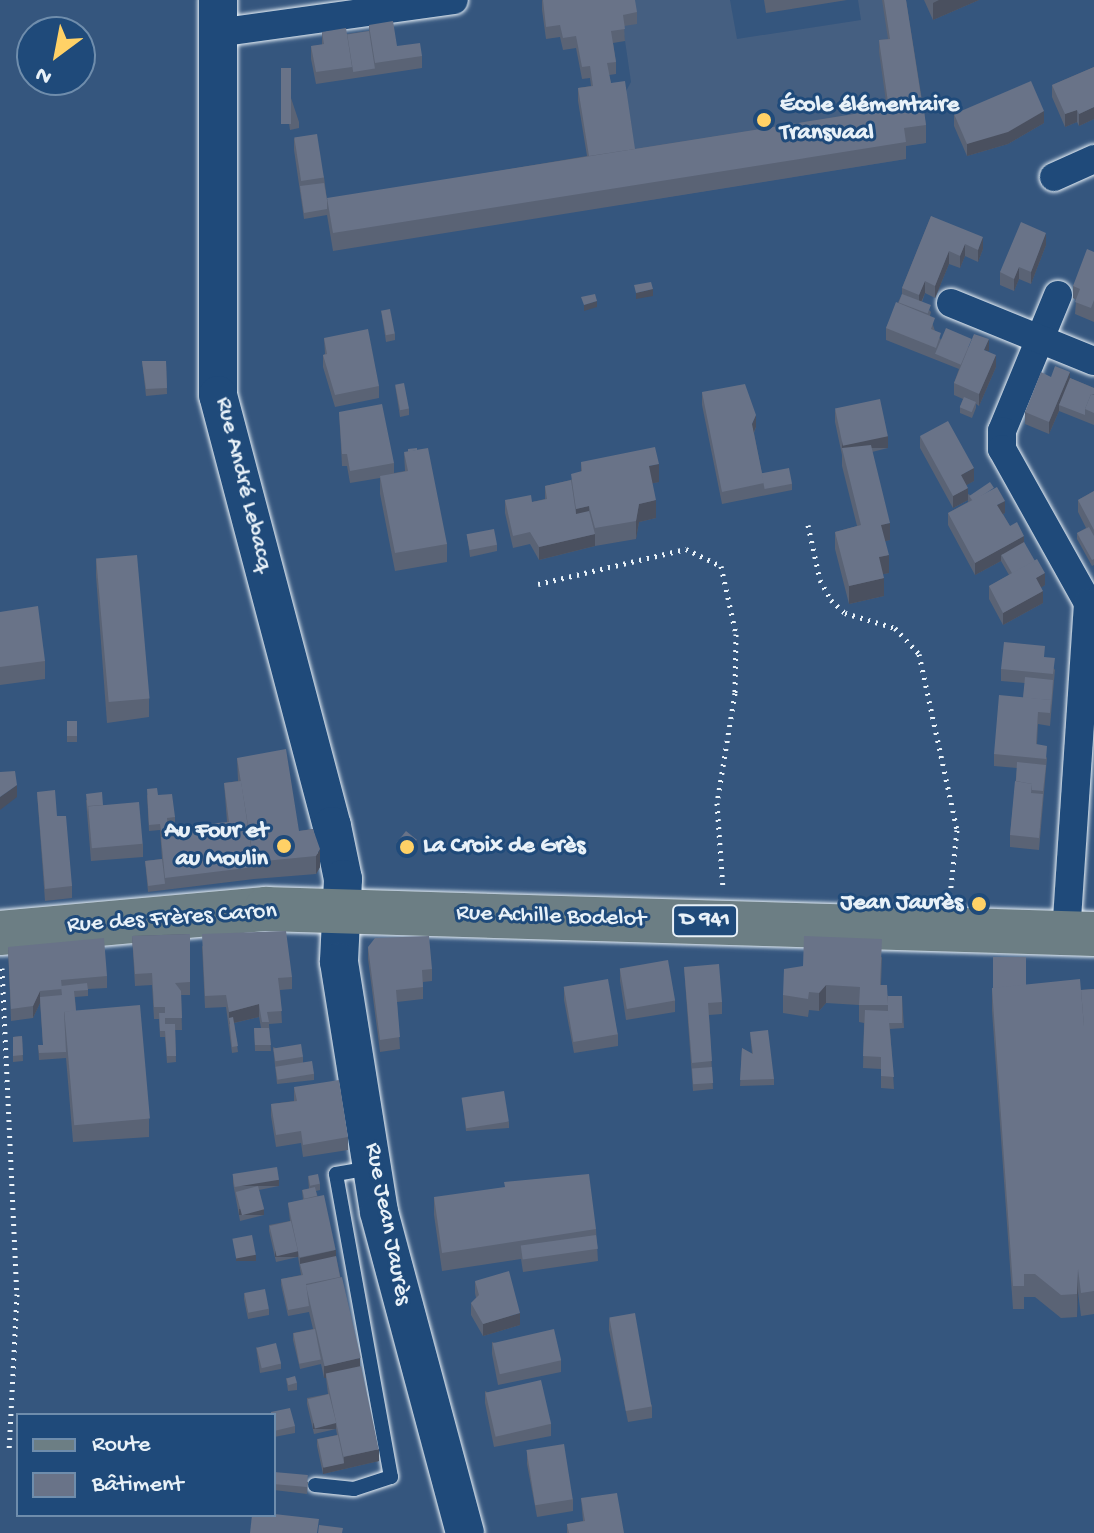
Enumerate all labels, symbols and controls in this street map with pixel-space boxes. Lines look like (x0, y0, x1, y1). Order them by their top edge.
north arrow (16, 16, 96, 96)
text: N (31, 60, 57, 89)
place label: École élémentaire Transvaal (780, 92, 959, 148)
marker: École élémentaire Transvaal (755, 111, 773, 129)
street label: Rue André Lebacq (208, 394, 278, 574)
place label: Au Four et au Moulin (165, 818, 268, 874)
place label: La Croix de Grès (423, 833, 585, 861)
marker: Au Four et au Moulin (275, 837, 293, 855)
marker: La Croix de Grès (398, 838, 416, 856)
place label: Jean Jaurès (840, 890, 963, 918)
marker: Jean Jaurès (970, 895, 988, 913)
street label: Rue des Frères Caron (66, 897, 278, 941)
street label: Rue Achille Bodelot (456, 899, 646, 935)
road number: D 941 (671, 903, 739, 939)
street label: Rue Jean Jaurès (357, 1141, 417, 1307)
legend (16, 1413, 276, 1517)
text: Route (92, 1431, 150, 1460)
text: Bâtiment (92, 1471, 183, 1500)

